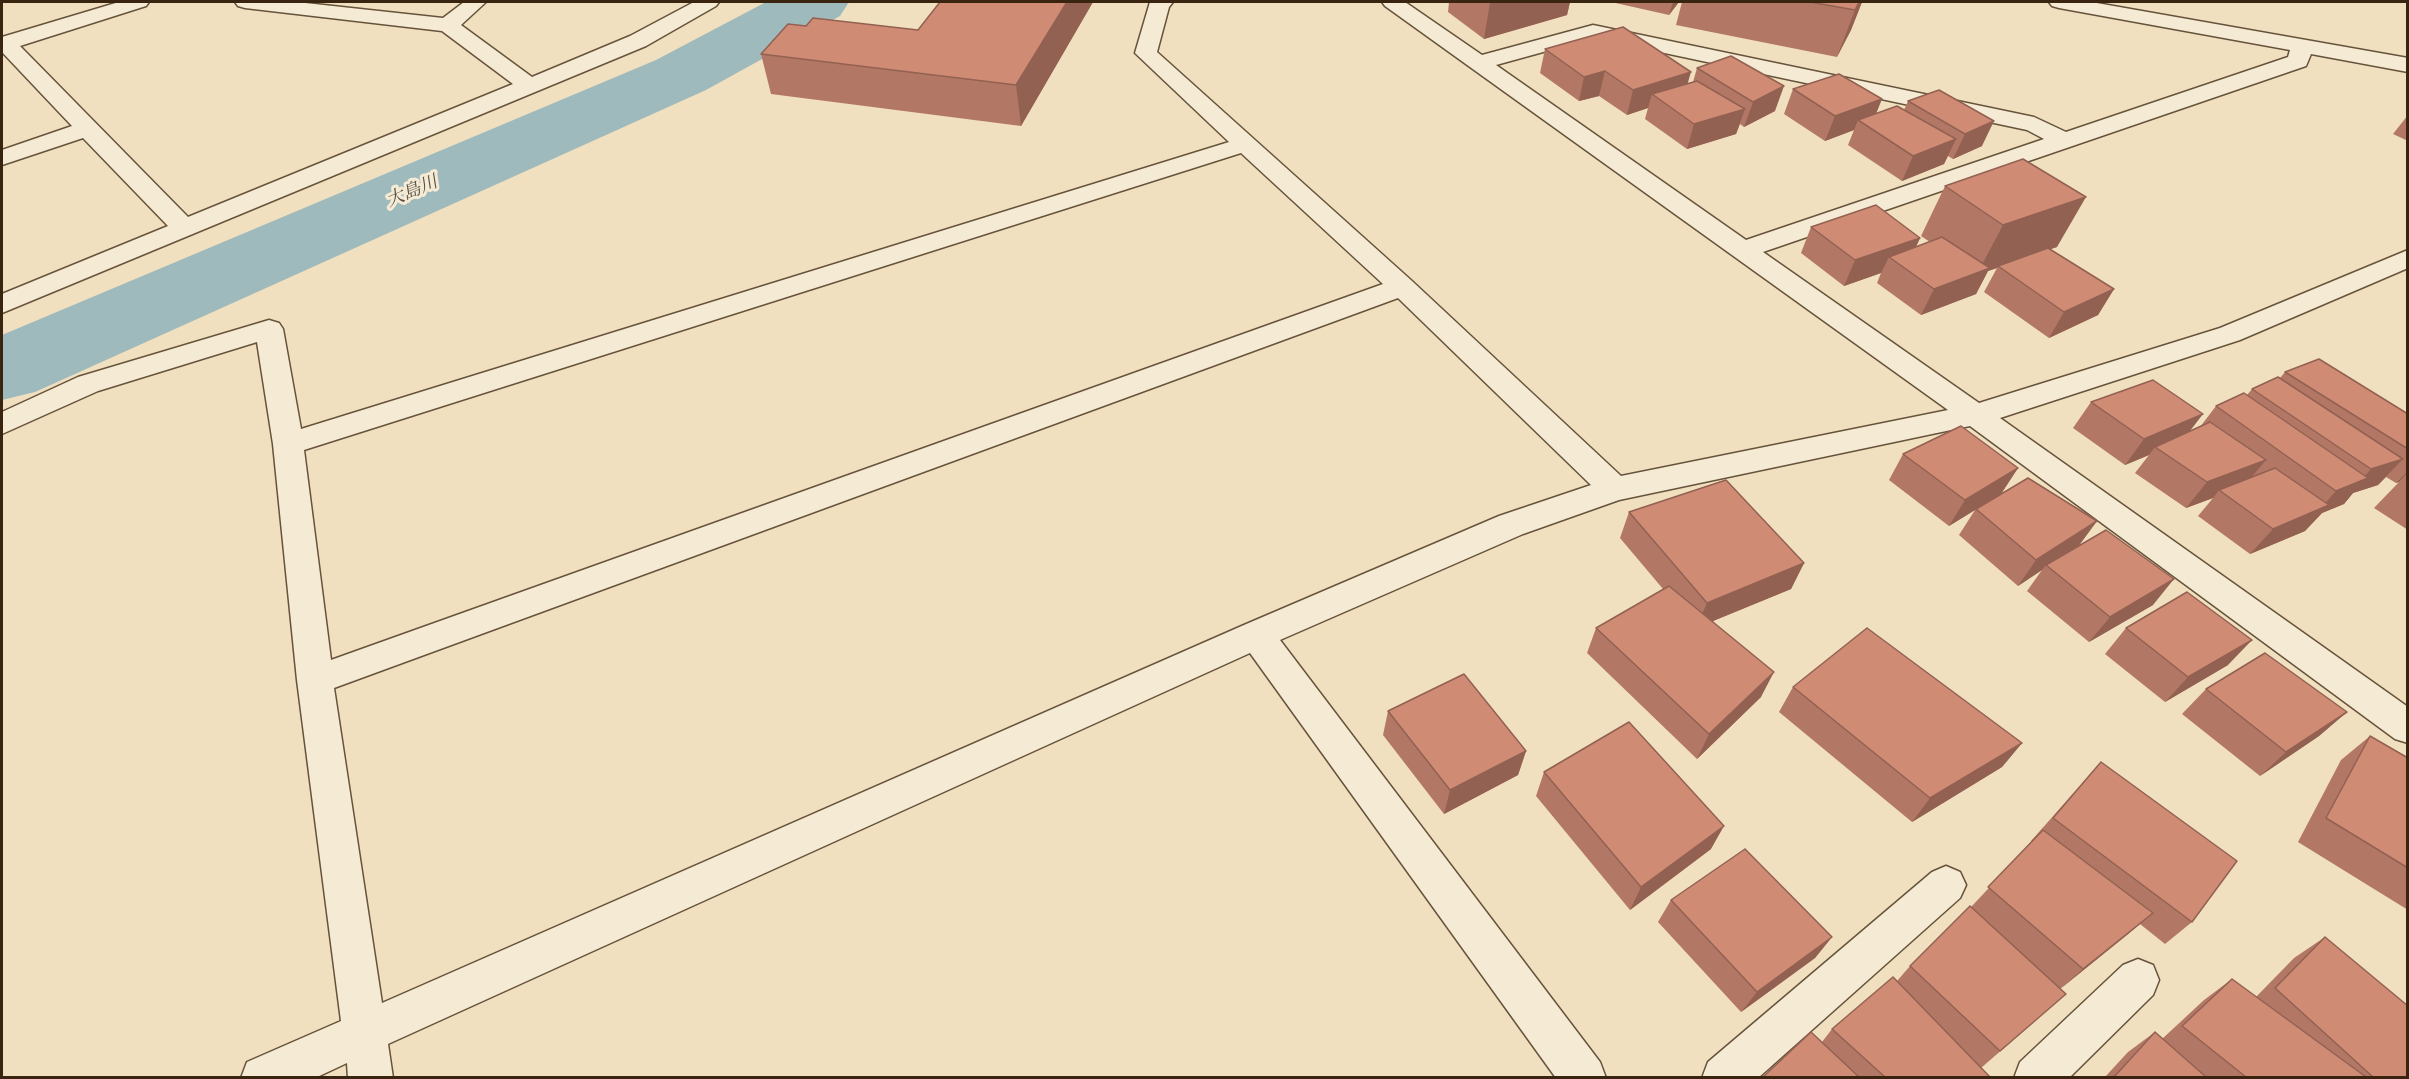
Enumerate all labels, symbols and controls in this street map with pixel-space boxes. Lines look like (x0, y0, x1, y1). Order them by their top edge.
water label: 大島川 (383, 172, 441, 212)

